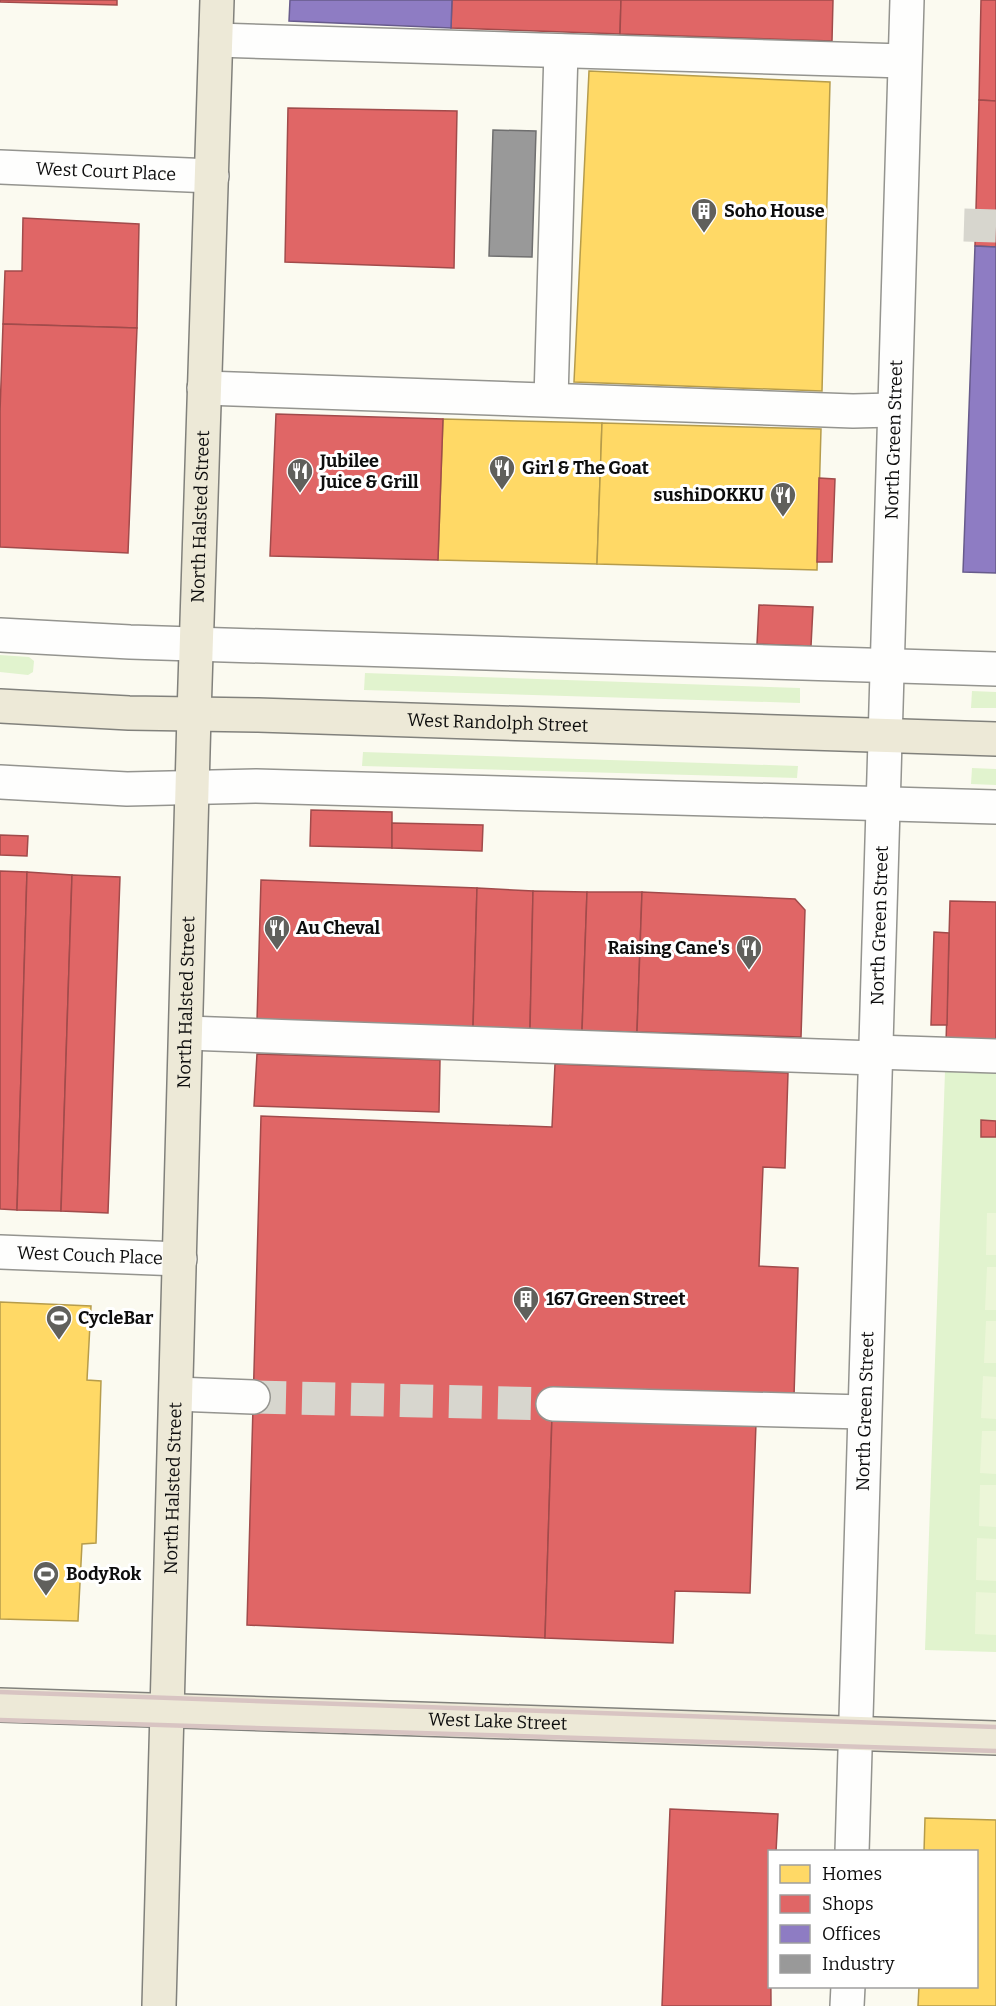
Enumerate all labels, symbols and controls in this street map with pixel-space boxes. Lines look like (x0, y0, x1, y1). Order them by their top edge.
street label: West Court Place (35, 158, 177, 185)
building icon: Soho House (689, 196, 719, 234)
place label: Soho House (724, 200, 825, 222)
street label: North Green Street (881, 359, 907, 520)
street label: North Halsted Street (187, 430, 214, 603)
place label: Jubilee Juice & Grill (319, 450, 419, 493)
restaurant icon: Girl & The Goat (487, 453, 517, 491)
restaurant icon: Jubilee Juice & Grill (285, 456, 315, 494)
place label: Girl & The Goat (522, 457, 649, 479)
restaurant icon: sushiDOKKU (768, 480, 798, 518)
place label: sushiDOKKU (654, 484, 765, 506)
street label: West Randolph Street (407, 709, 589, 737)
street label: North Green Street (866, 845, 893, 1006)
restaurant icon: Au Cheval (262, 913, 292, 951)
street label: North Halsted Street (173, 915, 200, 1089)
place label: Au Cheval (296, 917, 381, 939)
restaurant icon: Raising Cane's (734, 933, 764, 971)
place label: Raising Cane's (607, 937, 730, 959)
street label: West Couch Place (16, 1242, 163, 1269)
building icon: 167 Green Street (511, 1284, 541, 1322)
place label: 167 Green Street (546, 1288, 686, 1310)
sports icon: CycleBar (44, 1303, 74, 1341)
place label: CycleBar (78, 1307, 154, 1329)
street label: North Green Street (852, 1330, 878, 1491)
street label: North Halsted Street (160, 1401, 186, 1575)
sports icon: BodyRok (31, 1559, 61, 1597)
place label: BodyRok (66, 1563, 142, 1585)
street label: West Lake Street (428, 1708, 568, 1735)
legend (768, 1850, 978, 1988)
text: Homes (822, 1863, 882, 1885)
text: Shops (822, 1893, 874, 1915)
text: Offices (822, 1923, 881, 1945)
text: Industry (822, 1953, 895, 1975)

